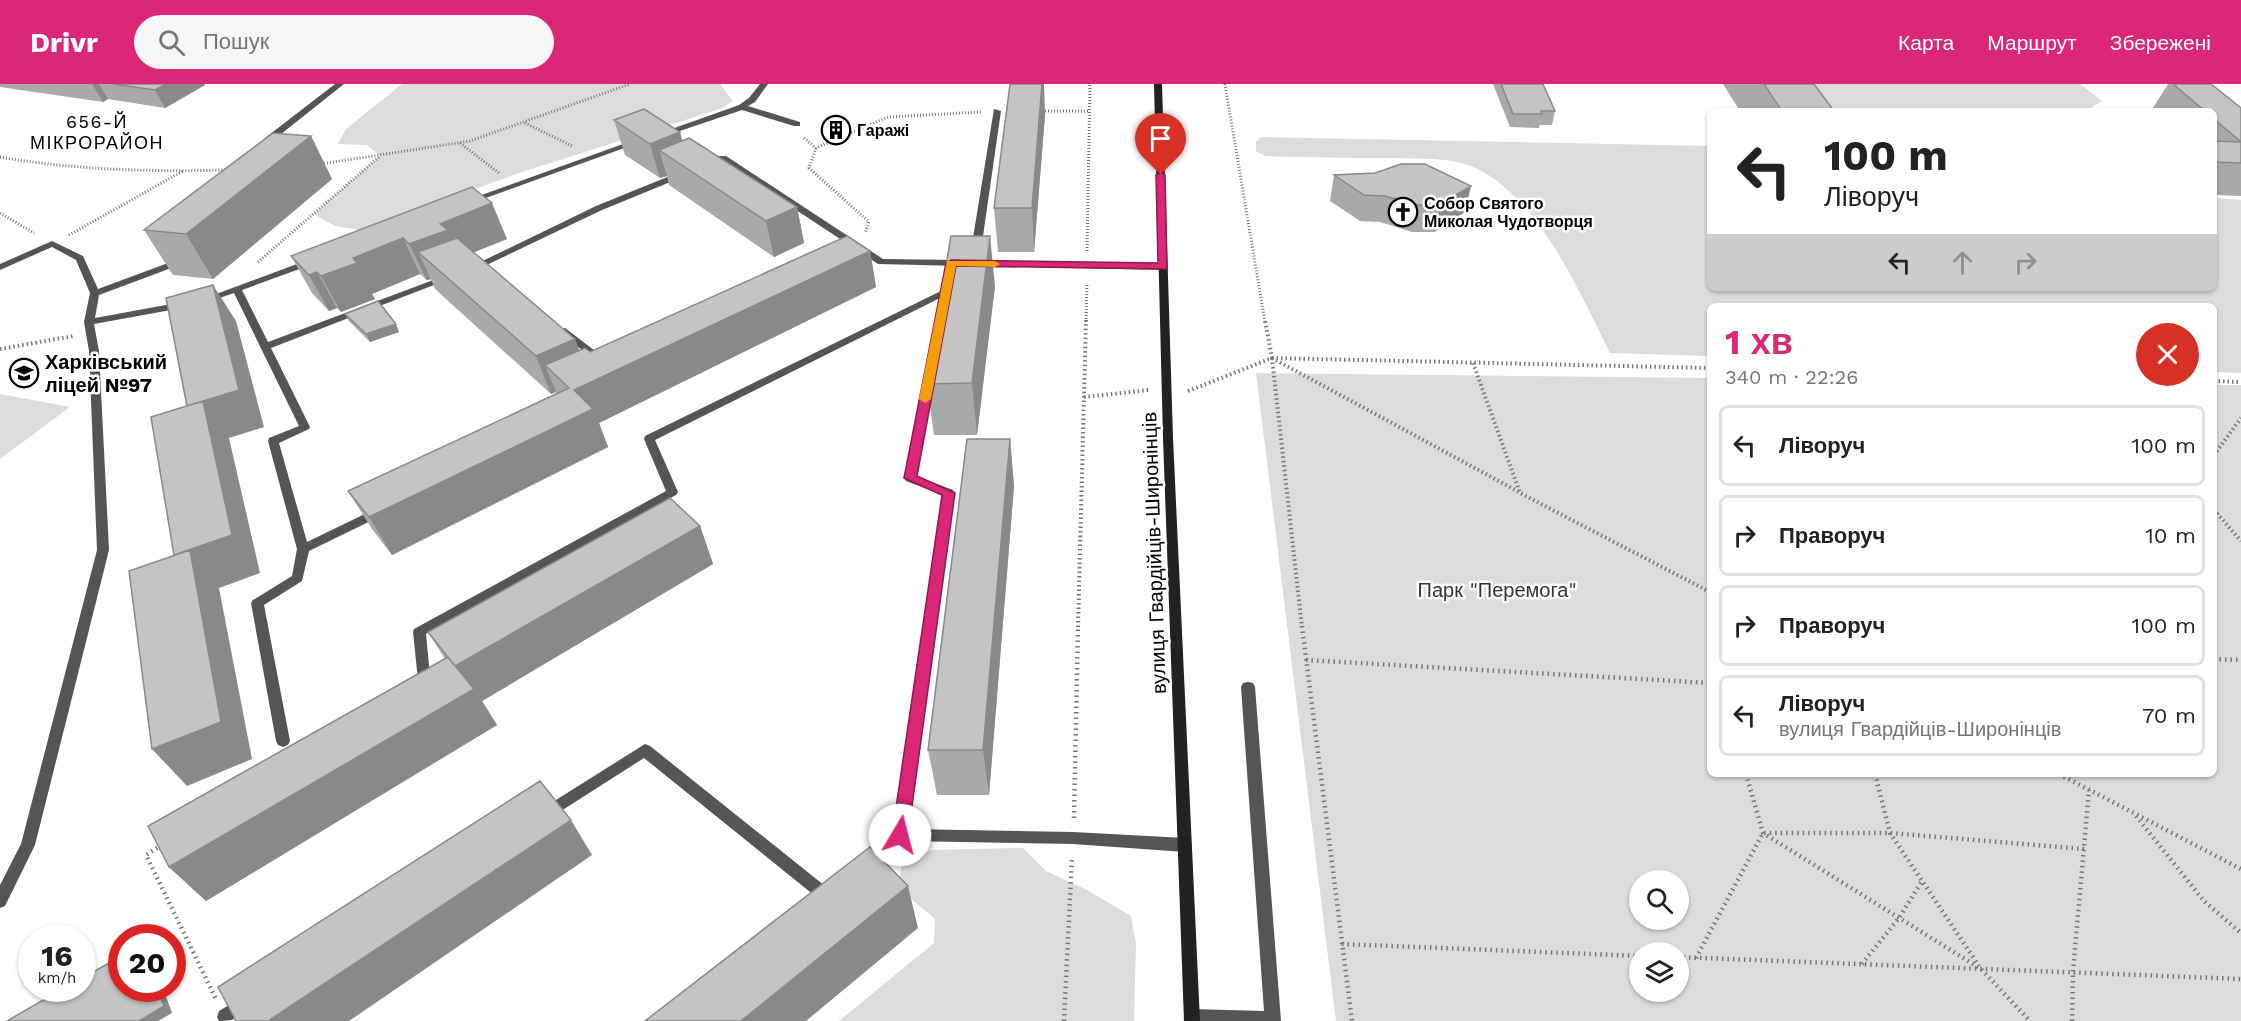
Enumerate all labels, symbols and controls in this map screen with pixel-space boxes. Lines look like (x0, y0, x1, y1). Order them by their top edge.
search box (134, 15, 554, 69)
text: Drivr (30, 26, 98, 59)
icon: search (155, 26, 188, 59)
text: Пошук (203, 29, 269, 54)
text: Карта (1898, 30, 1954, 55)
text: Маршрут (1987, 30, 2077, 55)
text: Збережені (2110, 30, 2211, 55)
district label: 656-Й МІКРОРАЙОН (30, 111, 164, 153)
pin (1135, 113, 1186, 175)
building icon: Гаражі (820, 114, 852, 146)
place label: Гаражі (857, 121, 909, 140)
icon: arrive (1144, 122, 1177, 155)
text: 100 m (1824, 131, 1948, 180)
icon: left (1725, 132, 1803, 210)
text: Ліворуч (1824, 181, 1919, 213)
place label: Собор Святого Миколая Чудотворця (1424, 194, 1593, 231)
church icon: Собор Святого Миколая Чудотворця (1387, 196, 1419, 228)
icon: left (1883, 246, 1916, 279)
icon: ahead (1946, 246, 1979, 279)
icon: right (2009, 246, 2042, 279)
text: 1 хв (1725, 321, 1793, 363)
button: close (2136, 323, 2199, 386)
place label: Харківський ліцей №97 (45, 350, 167, 397)
school or university icon: Харківський ліцей №97 (8, 357, 40, 389)
text: 340 m · 22:26 (1725, 365, 1858, 389)
street label: вулиця Гвардійців-Широнінців (1137, 411, 1171, 695)
icon: left (1728, 429, 1761, 462)
text: Ліворуч (1779, 433, 1865, 458)
text: 100 m (2132, 433, 2196, 458)
icon: right (1728, 519, 1761, 552)
text: Праворуч (1779, 523, 1885, 548)
text: 10 m (2145, 523, 2196, 548)
park label: Парк "Перемога" (1418, 578, 1576, 602)
icon: right (1728, 609, 1761, 642)
text: Праворуч (1779, 613, 1885, 638)
text: 100 m (2132, 613, 2196, 638)
text: Ліворуч (1779, 691, 1865, 716)
icon: left (1728, 699, 1761, 732)
text: 70 m (2142, 703, 2196, 728)
text: вулиця Гвардійців-Широнінців (1779, 717, 2061, 741)
position arrow (868, 803, 932, 867)
map controls (1629, 870, 1689, 1002)
button: search (1629, 870, 1689, 930)
speed limit sign: 20 (108, 924, 186, 1002)
text: 16 (41, 938, 73, 973)
button: layers (1629, 942, 1689, 1002)
text: km/h (38, 969, 76, 987)

